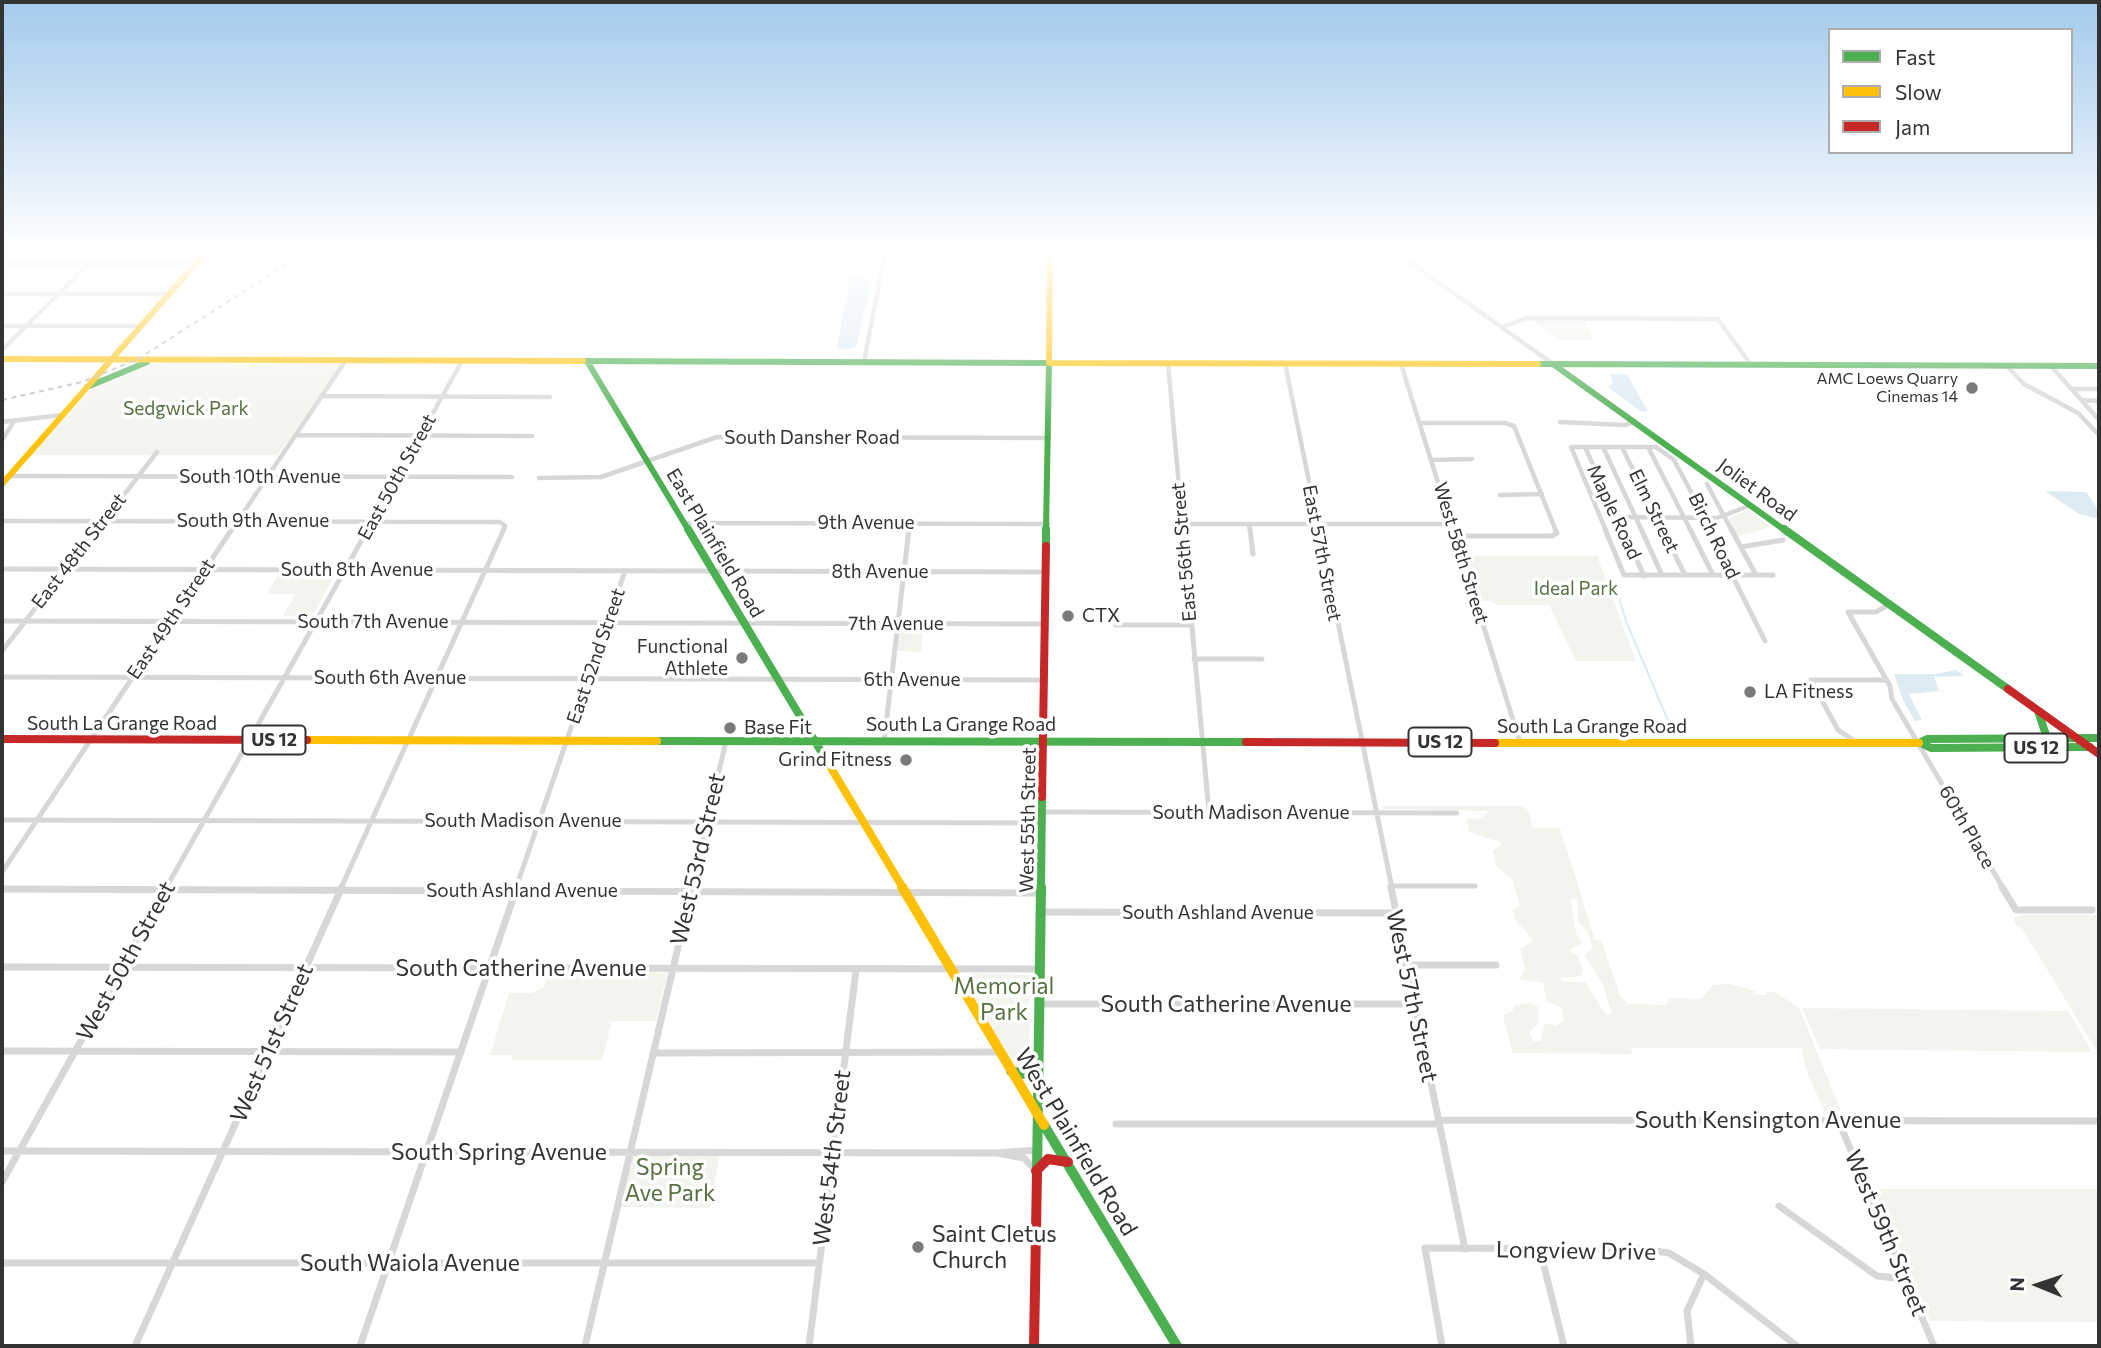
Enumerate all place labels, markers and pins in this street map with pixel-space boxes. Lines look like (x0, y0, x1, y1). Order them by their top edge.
place label: AMC Loews Quarry Cinemas 14 (1816, 369, 1958, 407)
marker: AMC Loews Quarry Cinemas 14 (1964, 380, 1980, 396)
place label: CTX (1082, 605, 1120, 627)
marker: CTX (1060, 608, 1076, 624)
place label: Functional Athlete (637, 636, 728, 680)
marker: Functional Athlete (734, 650, 750, 666)
place label: LA Fitness (1764, 681, 1853, 703)
marker: LA Fitness (1742, 684, 1758, 700)
place label: Base Fit (744, 717, 812, 739)
marker: Base Fit (722, 720, 738, 736)
place label: Grind Fitness (778, 749, 892, 771)
marker: Grind Fitness (898, 752, 914, 768)
place label: Saint Cletus Church (932, 1220, 1057, 1274)
marker: Saint Cletus Church (910, 1239, 926, 1255)

